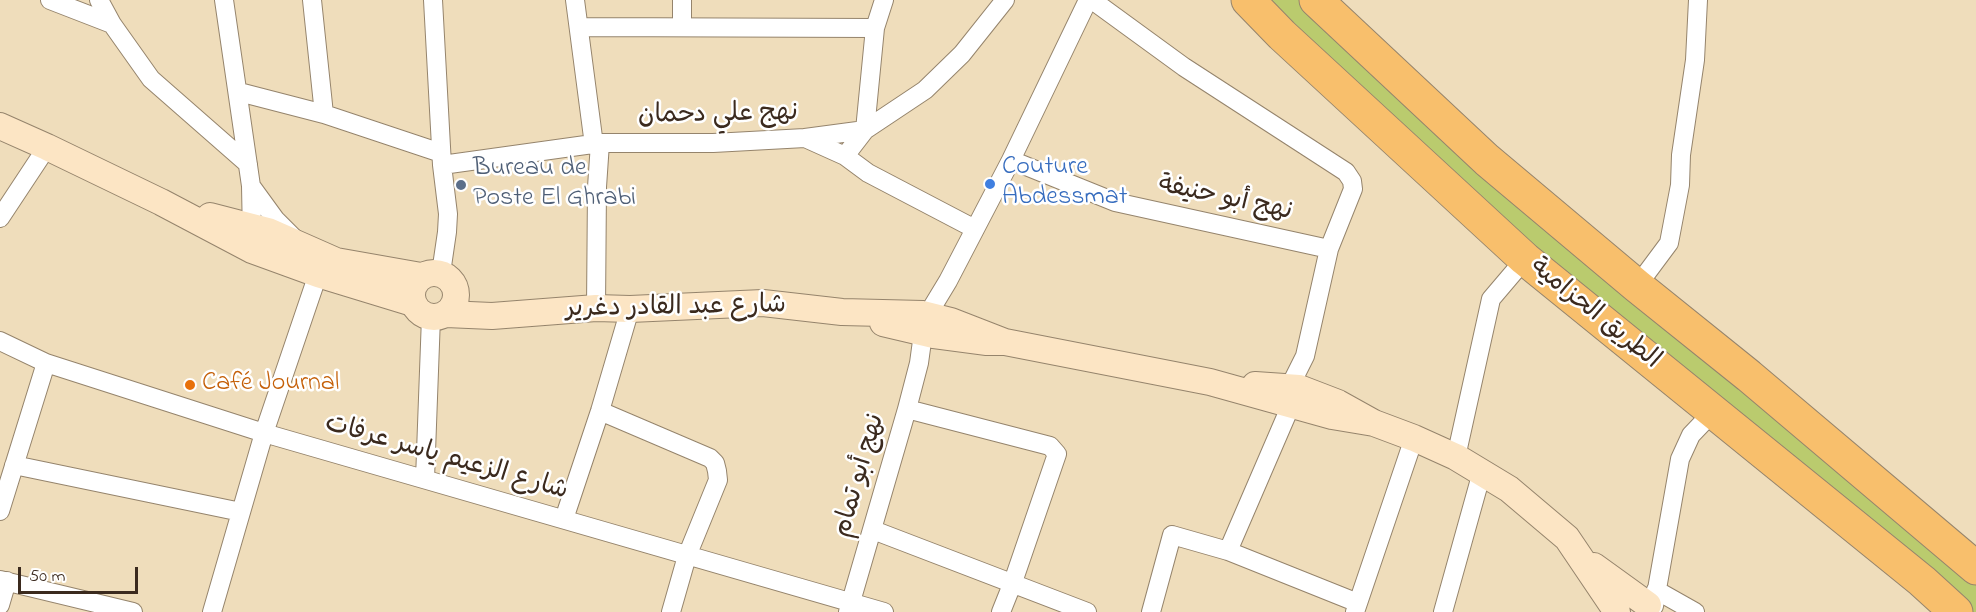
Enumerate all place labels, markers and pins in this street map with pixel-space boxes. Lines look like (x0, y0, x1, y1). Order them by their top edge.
place label: Couture Abdessmat (1002, 153, 1127, 214)
place label: Bureau de Poste El Ghrabi (473, 154, 636, 216)
marker: Couture Abdessmat (983, 177, 997, 191)
marker: Bureau de Poste El Ghrabi (454, 178, 468, 192)
place label: Café Journal (202, 369, 339, 401)
marker: Café Journal (183, 378, 197, 392)

